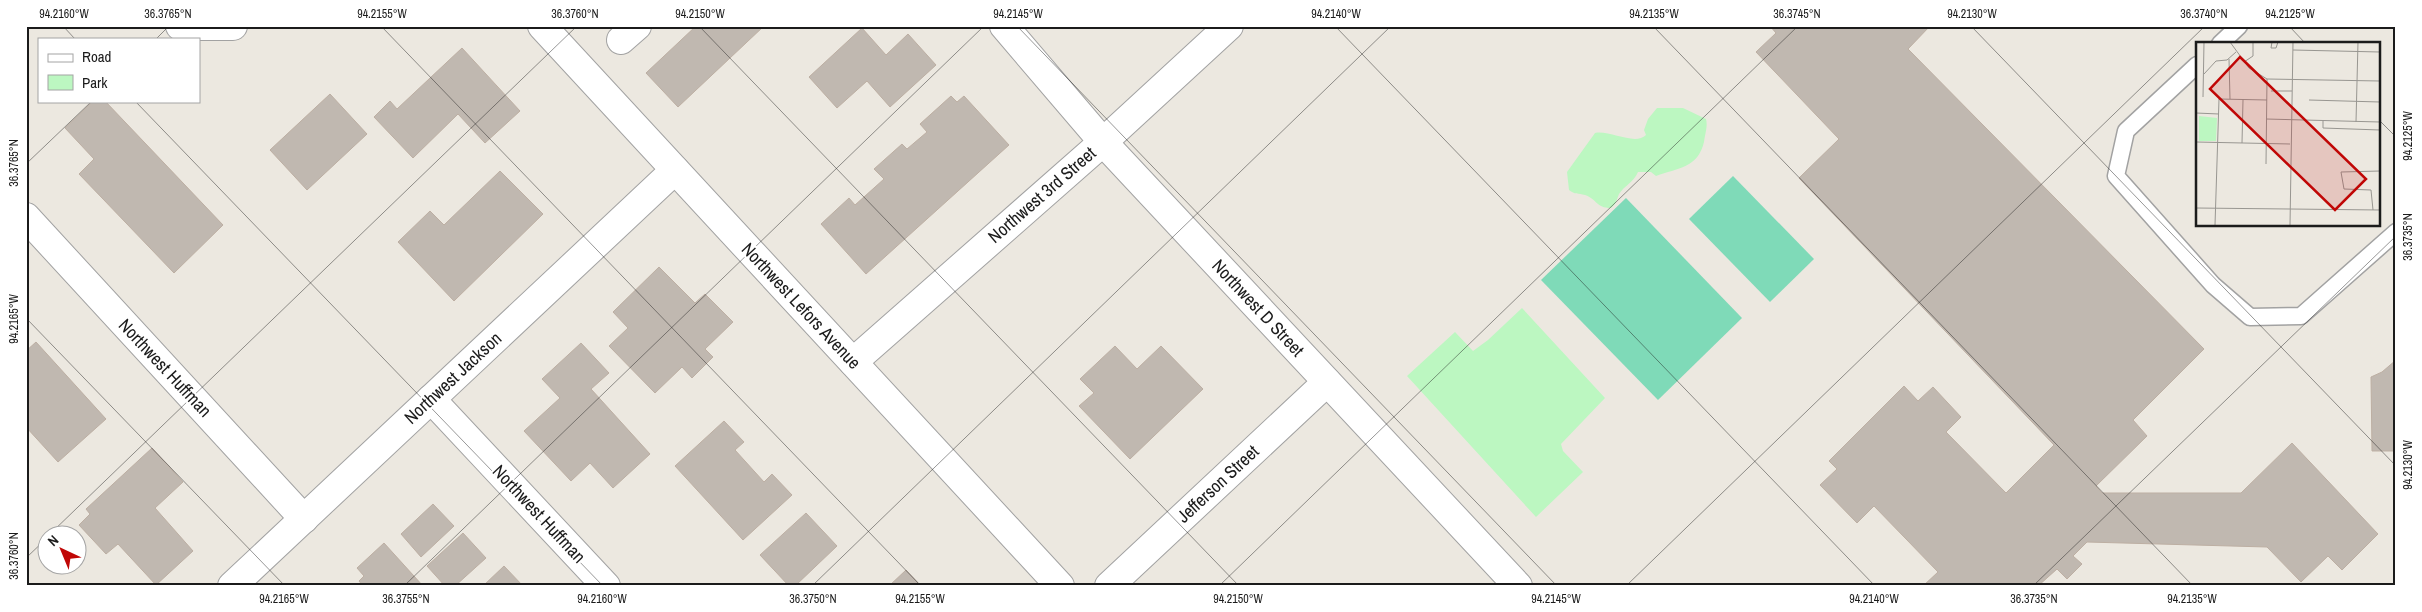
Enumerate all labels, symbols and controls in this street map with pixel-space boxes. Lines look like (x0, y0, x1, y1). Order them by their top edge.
text: 94.2160°W (39, 6, 90, 22)
text: 36.3765°N (144, 6, 192, 22)
text: 94.2155°W (357, 6, 408, 22)
text: 36.3760°N (551, 6, 599, 22)
text: 94.2150°W (675, 6, 726, 22)
text: 94.2145°W (993, 6, 1044, 22)
text: 94.2140°W (1311, 6, 1362, 22)
text: 94.2135°W (1629, 6, 1680, 22)
text: 36.3745°N (1773, 6, 1821, 22)
text: 94.2130°W (1947, 6, 1998, 22)
text: 36.3740°N (2180, 6, 2228, 22)
text: 94.2125°W (2265, 6, 2316, 22)
legend (38, 38, 200, 102)
inset map (2196, 42, 2380, 226)
text: Road (82, 46, 111, 67)
text: Park (82, 72, 108, 93)
text: 94.2125°W (2400, 110, 2416, 161)
text: 36.3765°N (6, 139, 22, 187)
street label: Northwest 3rd Street (982, 141, 1101, 248)
text: 36.3735°N (2400, 213, 2416, 261)
street label: Northwest Lefors Avenue (736, 237, 867, 374)
street label: Northwest D Street (1207, 254, 1310, 362)
text: 94.2165°W (6, 293, 22, 344)
street label: Northwest Huffman (113, 313, 218, 422)
street label: Northwest Jackson (399, 326, 507, 429)
street label: Jefferson Street (1171, 439, 1264, 528)
text: 94.2130°W (2400, 439, 2416, 490)
street label: Northwest Huffman (487, 459, 592, 568)
north arrow (38, 524, 88, 574)
text: N (44, 531, 62, 550)
text: 36.3760°N (6, 532, 22, 580)
text: 94.2165°W (259, 591, 310, 607)
text: 36.3755°N (382, 591, 430, 607)
text: 94.2160°W (577, 591, 628, 607)
text: 36.3750°N (789, 591, 837, 607)
text: 94.2155°W (895, 591, 946, 607)
text: 94.2150°W (1213, 591, 1264, 607)
text: 94.2145°W (1531, 591, 1582, 607)
text: 94.2140°W (1849, 591, 1900, 607)
text: 36.3735°N (2010, 591, 2058, 607)
text: 94.2135°W (2167, 591, 2218, 607)

